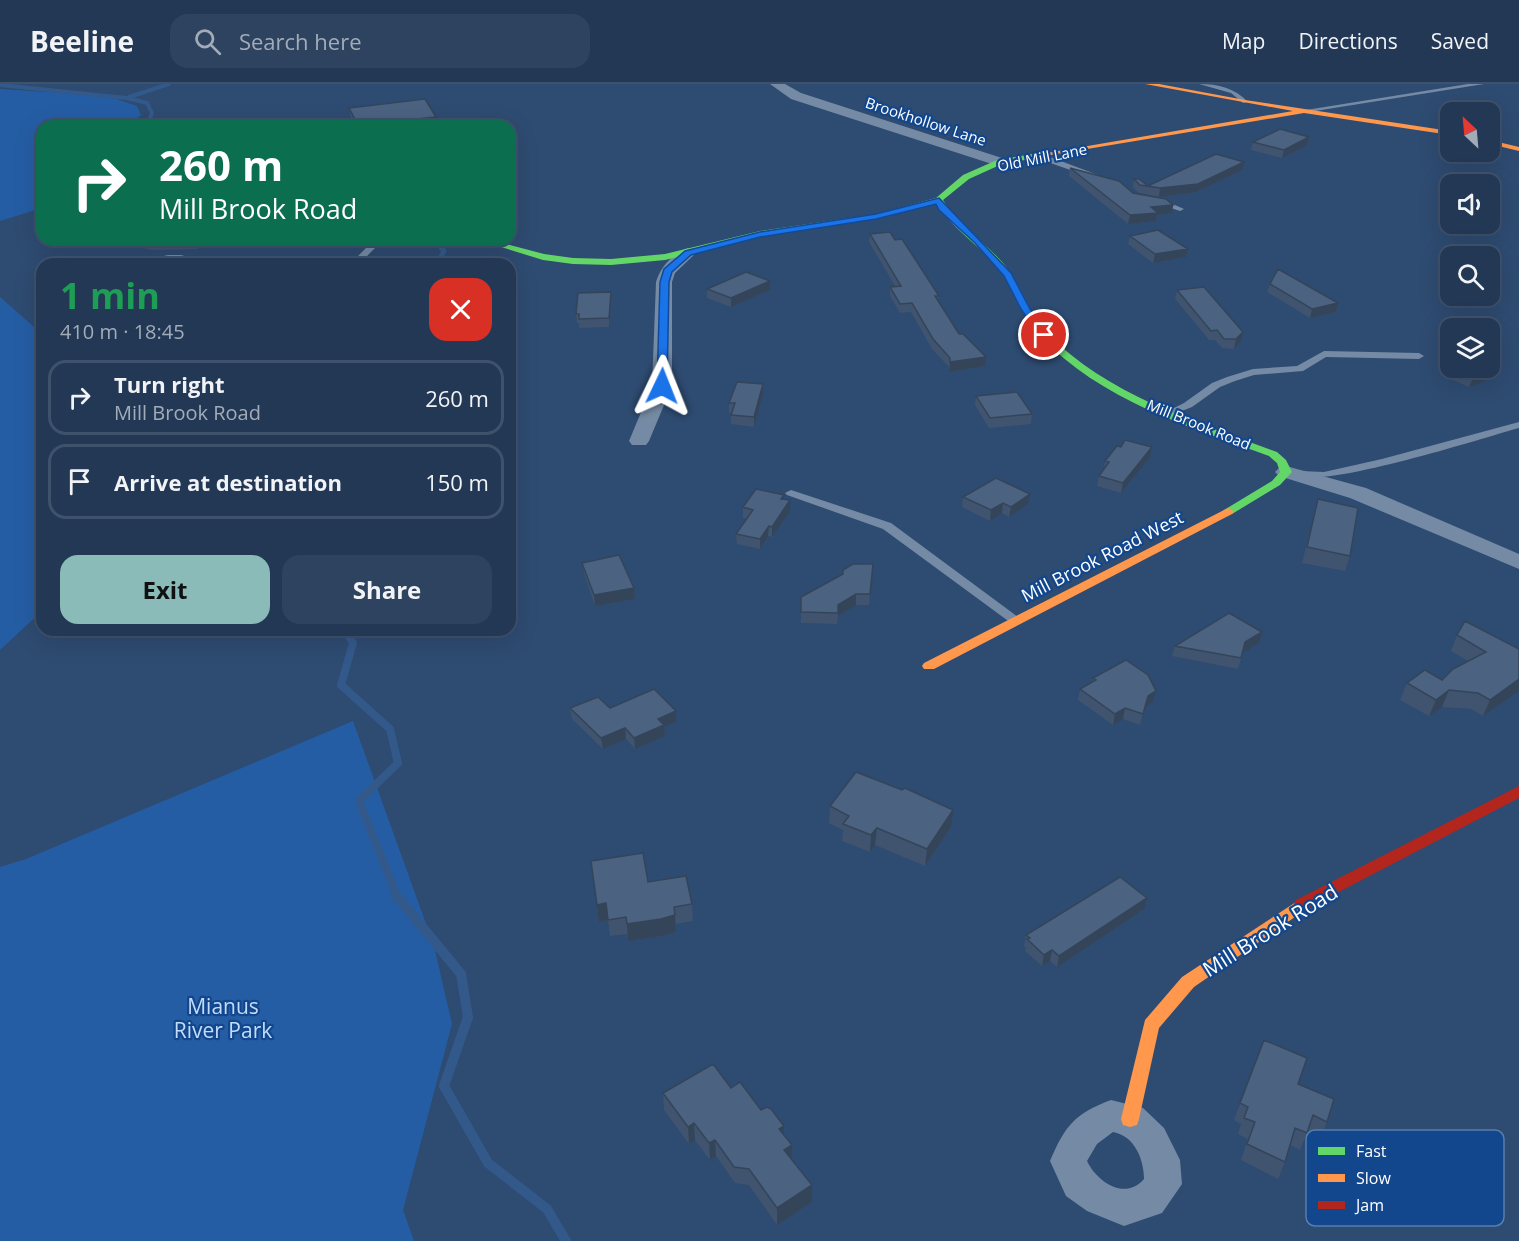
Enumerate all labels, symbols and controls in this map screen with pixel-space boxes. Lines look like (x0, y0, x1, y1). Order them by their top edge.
search box (170, 14, 590, 68)
text: Beeline (30, 22, 134, 60)
icon: search (191, 25, 224, 58)
text: Search here (239, 26, 362, 56)
text: Map (1222, 27, 1265, 55)
text: Directions (1298, 27, 1398, 55)
text: Saved (1431, 27, 1489, 55)
street label: Brookhollow Lane (863, 92, 989, 150)
north arrow (1440, 102, 1500, 162)
map controls (1440, 102, 1500, 378)
text: 260 m (159, 136, 283, 193)
street label: Old Mill Lane (995, 138, 1089, 176)
icon: right (60, 144, 138, 222)
button: sound (1440, 174, 1500, 234)
text: Mill Brook Road (159, 190, 357, 227)
button: search (1440, 246, 1500, 306)
text: 1 min (60, 271, 160, 320)
button: close (429, 278, 492, 341)
pin (1018, 309, 1069, 360)
text: 410 m · 18:45 (60, 318, 185, 345)
icon: arrive (1027, 318, 1060, 351)
button: layers (1440, 318, 1500, 378)
position arrow (630, 354, 694, 418)
text: Turn right (114, 369, 225, 399)
icon: right (63, 381, 96, 414)
text: 260 m (425, 383, 489, 413)
street label: Mill Brook Road (1144, 394, 1254, 454)
text: Mill Brook Road (114, 399, 261, 426)
icon: arrive (63, 465, 96, 498)
text: Arrive at destination (114, 467, 342, 497)
text: 150 m (425, 467, 489, 497)
street label: Mill Brook Road West (1017, 505, 1187, 607)
button: Exit (60, 555, 270, 624)
button: Share (282, 555, 492, 624)
street label: Mill Brook Road (1197, 877, 1343, 983)
park label: Mianus River Park (174, 992, 272, 1044)
legend (1306, 1130, 1504, 1226)
text: Fast (1356, 1140, 1387, 1162)
text: Slow (1356, 1167, 1391, 1189)
text: Jam (1354, 1194, 1384, 1216)

